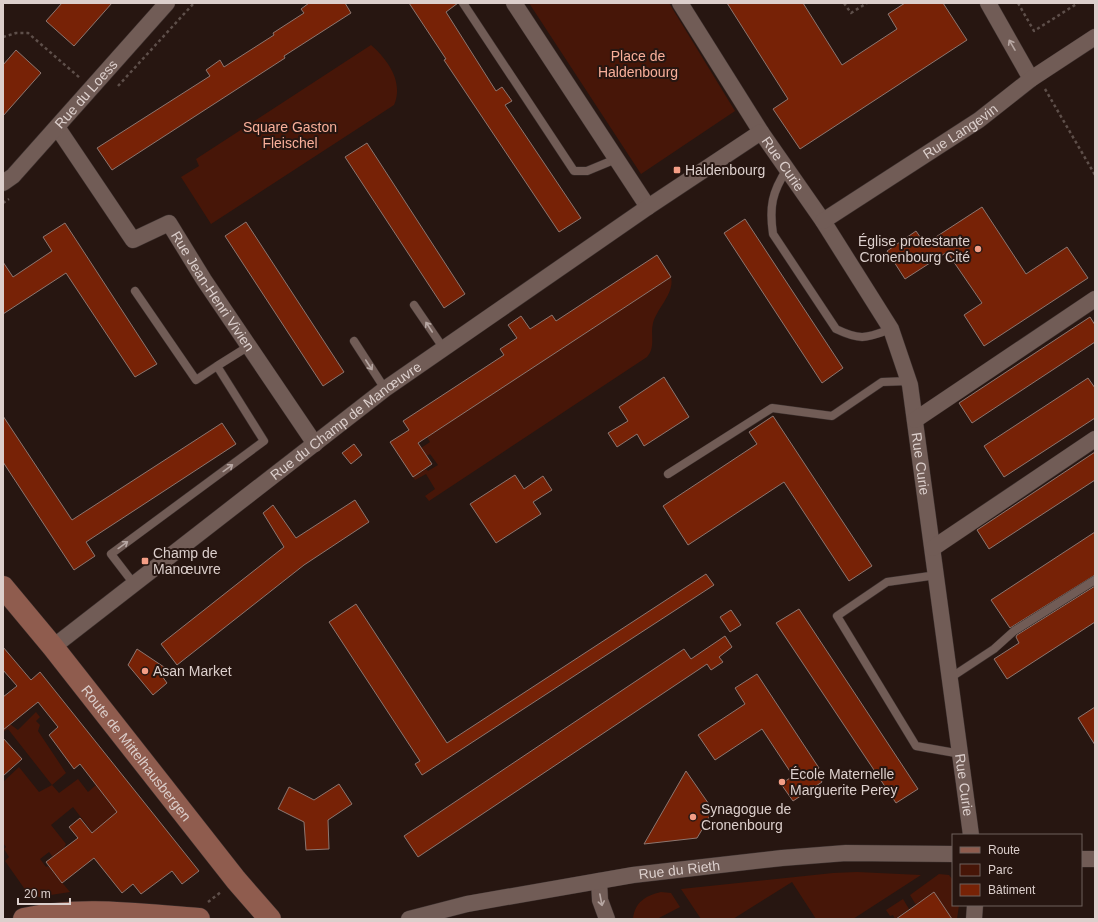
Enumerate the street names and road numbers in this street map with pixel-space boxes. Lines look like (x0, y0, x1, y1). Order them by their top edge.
street label: Rue du Loess (51, 56, 121, 132)
street label: Rue Langevin (920, 100, 1001, 162)
street label: Rue Curie (759, 133, 808, 194)
street label: Rue Jean-Henri Vivien (168, 228, 258, 354)
street label: Rue du Champ de Manœuvre (267, 358, 424, 483)
street label: Rue Curie (909, 431, 933, 496)
street label: Route de Mittelhausbergen (78, 682, 195, 824)
street label: Rue Curie (952, 752, 976, 817)
street label: Rue du Rieth (638, 857, 721, 882)

